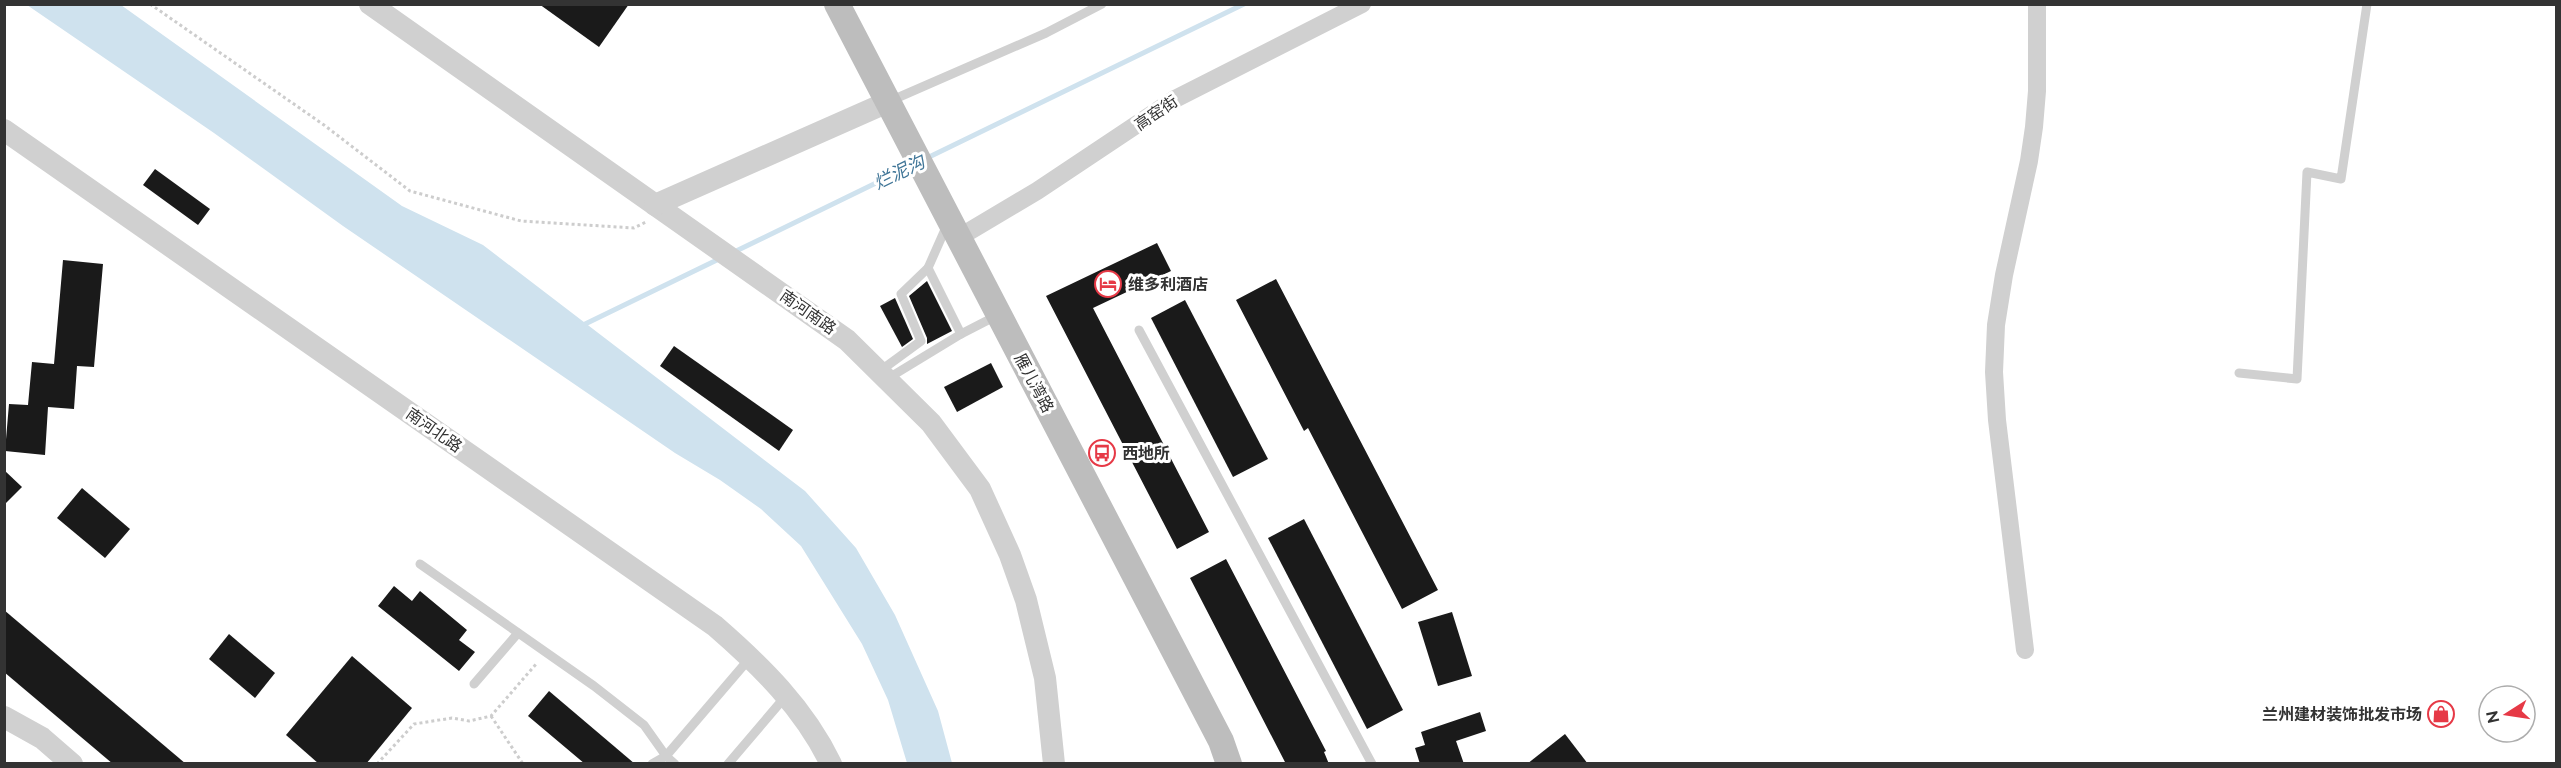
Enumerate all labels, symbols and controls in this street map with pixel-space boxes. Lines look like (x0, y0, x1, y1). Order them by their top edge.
street label: 高窑街 (1131, 92, 1181, 134)
water label: 烂泥沟 (870, 150, 930, 193)
hotel icon: 维多利酒店 (1093, 269, 1123, 299)
place label: 维多利酒店 (1128, 275, 1208, 294)
street label: 南河南路 (776, 286, 840, 338)
street label: 雁儿湾路 (1011, 350, 1057, 416)
street label: 南河北路 (402, 404, 466, 456)
bus stop icon: 西地所 (1087, 438, 1117, 468)
place label: 西地所 (1122, 444, 1170, 463)
north arrow (2477, 684, 2537, 744)
shop icon: 兰州建材装饰批发市场 (2426, 699, 2456, 729)
place label: 兰州建材装饰批发市场 (2262, 705, 2422, 724)
text: N (2482, 709, 2503, 725)

